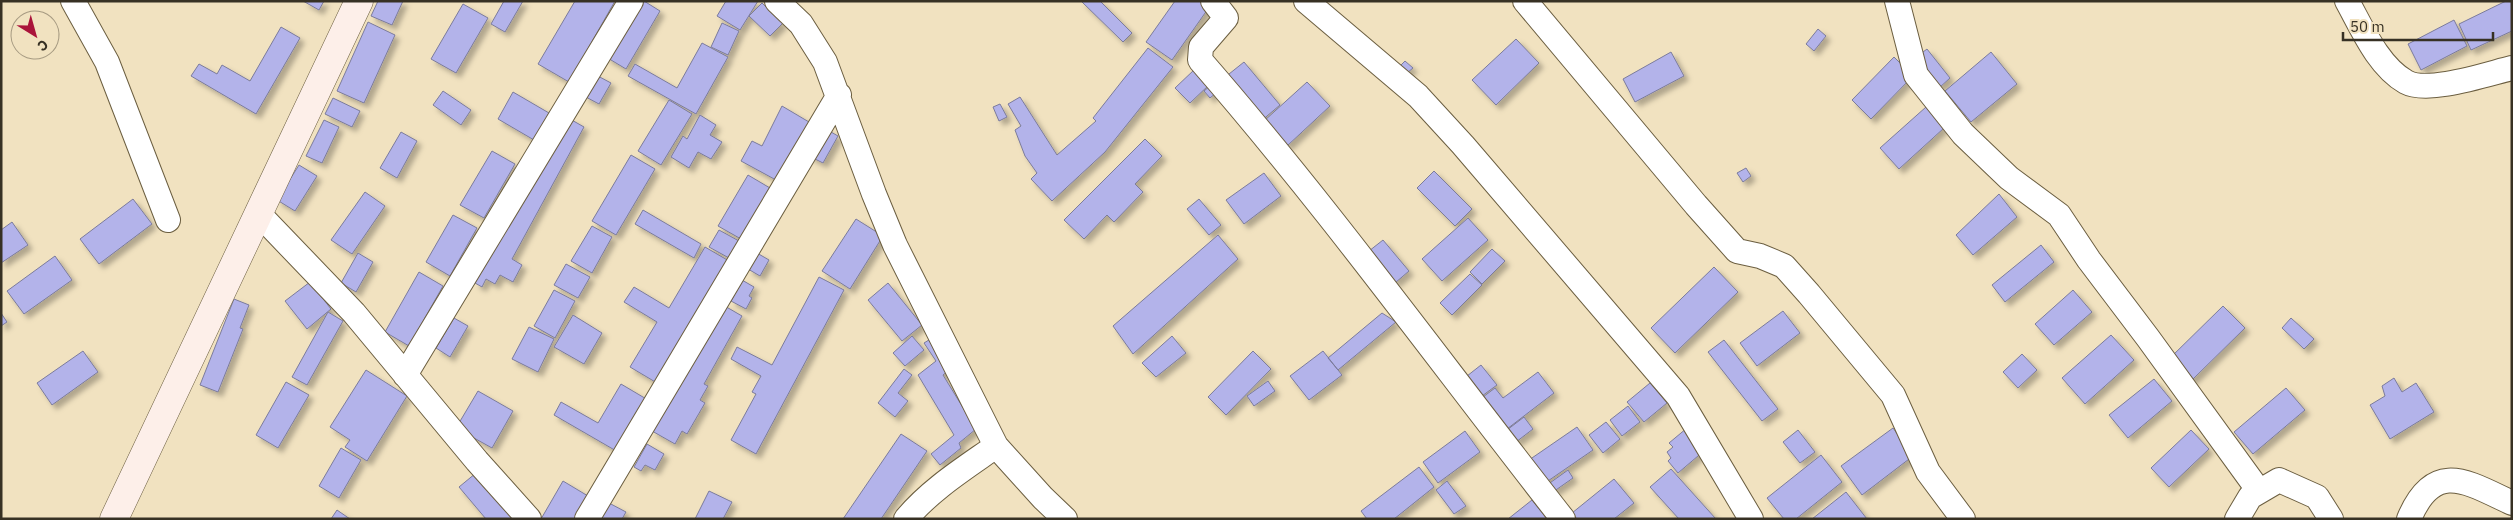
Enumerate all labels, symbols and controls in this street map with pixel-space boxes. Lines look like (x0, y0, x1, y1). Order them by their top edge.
north arrow (10, 10, 60, 60)
scale bar (2343, 10, 2493, 42)
text: 50 m (2350, 17, 2385, 36)
text: С (34, 35, 52, 55)

